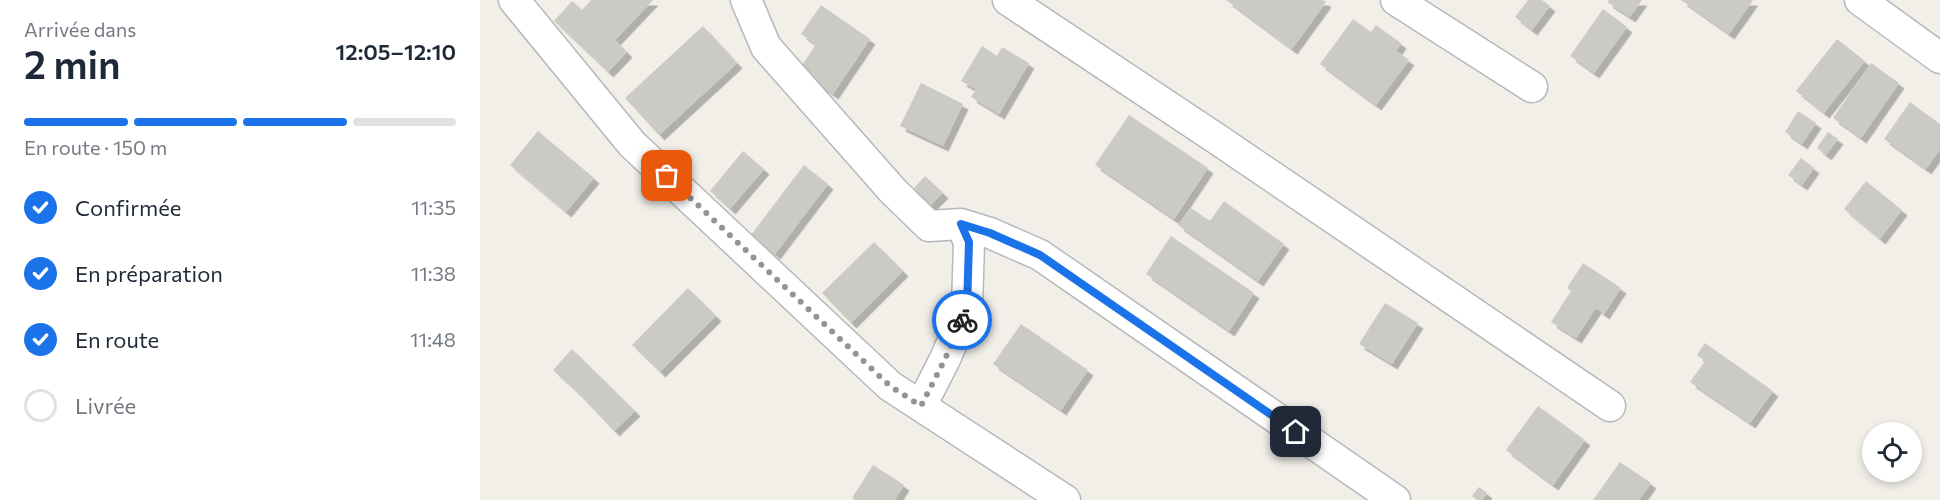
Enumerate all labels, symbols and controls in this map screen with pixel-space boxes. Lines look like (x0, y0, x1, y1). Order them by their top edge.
text: Arrivée dans (24, 17, 136, 41)
text: 12:05–12:10 (335, 38, 456, 65)
text: 2 min (24, 39, 121, 87)
text: En route · 150 m (24, 135, 167, 159)
pin (641, 150, 692, 201)
icon: bag (650, 159, 683, 192)
icon: check (24, 191, 57, 224)
text: Confirmée (75, 194, 181, 221)
text: 11:35 (411, 195, 456, 219)
icon: check (24, 257, 57, 290)
text: En préparation (75, 260, 223, 287)
text: 11:38 (411, 261, 456, 285)
courier (932, 290, 992, 350)
icon: bike (946, 304, 979, 337)
icon: check (24, 323, 57, 356)
text: En route (75, 326, 159, 353)
text: 11:48 (410, 327, 456, 351)
text: Livrée (75, 392, 136, 419)
pin (1270, 406, 1321, 457)
icon: home (1279, 415, 1312, 448)
map controls (1862, 422, 1922, 482)
button: locate (1862, 422, 1922, 482)

